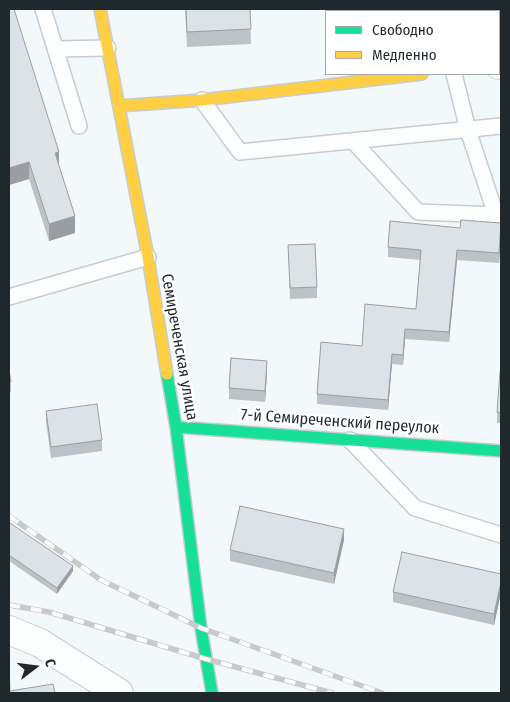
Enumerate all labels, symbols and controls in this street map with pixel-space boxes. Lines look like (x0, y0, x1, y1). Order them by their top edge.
legend (325, 10, 500, 75)
text: Свободно (372, 21, 434, 39)
text: Медленно (372, 46, 437, 64)
street label: Семиреченская улица (157, 272, 201, 422)
street label: 7-й Семиреченский переулок (240, 405, 440, 439)
north arrow (10, 642, 60, 692)
text: С (41, 657, 59, 669)

